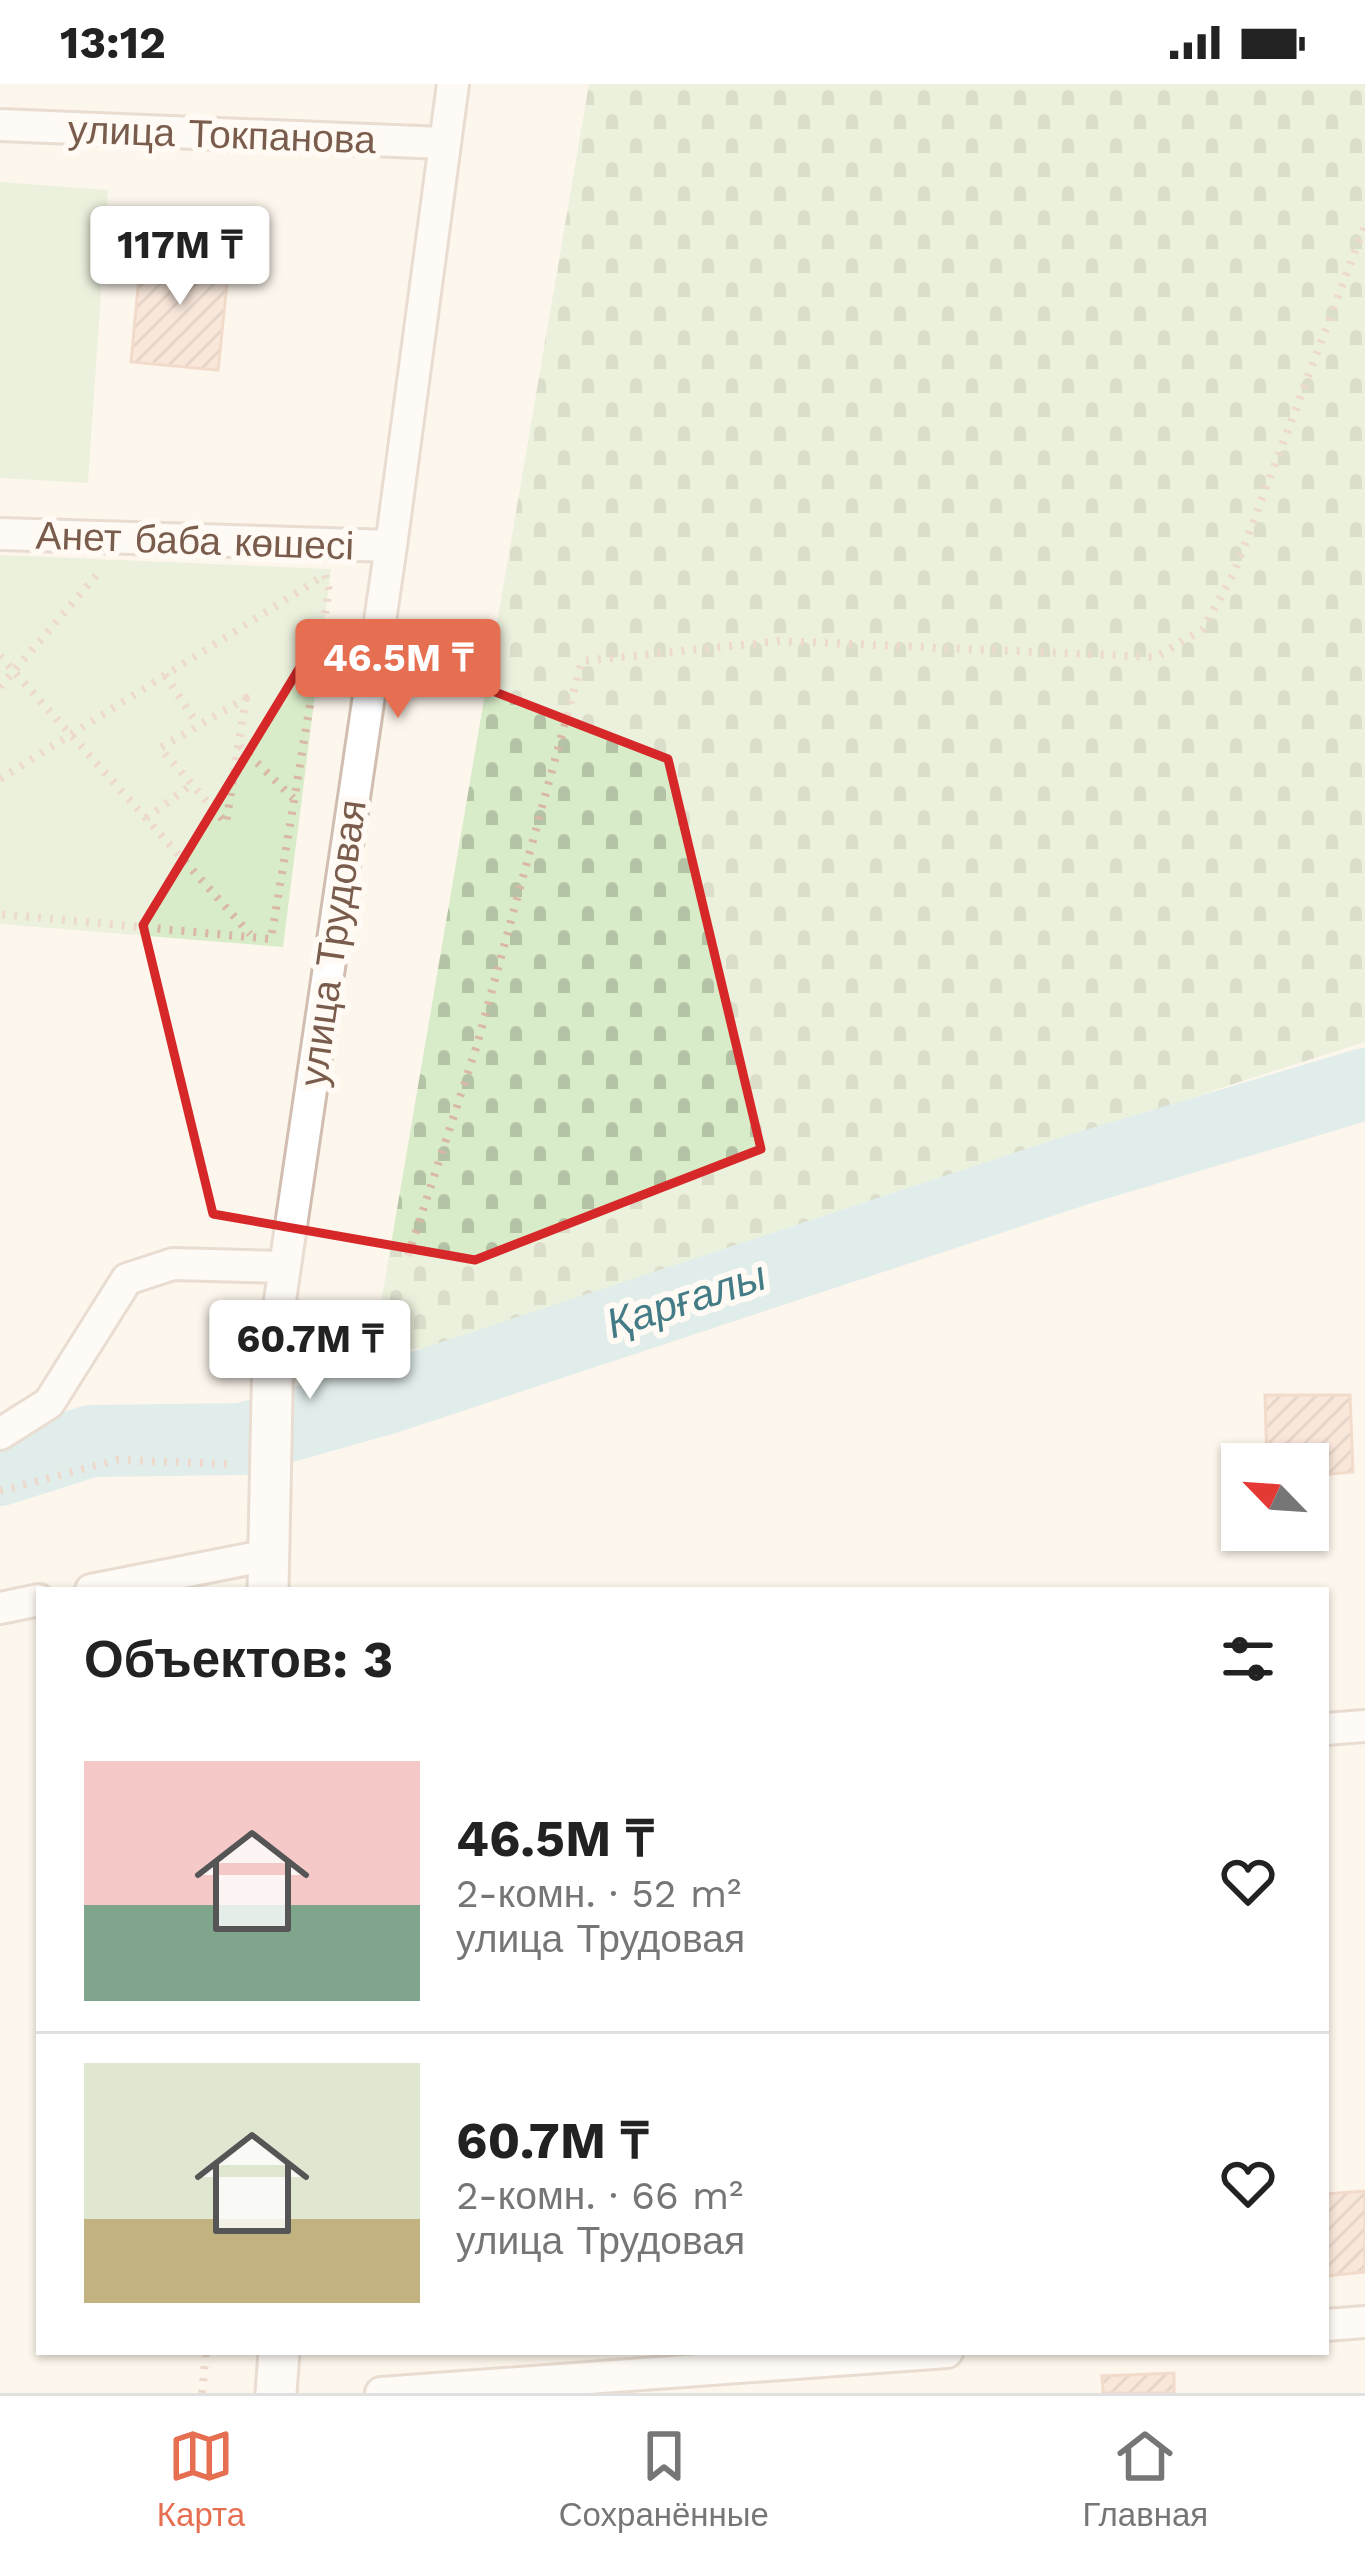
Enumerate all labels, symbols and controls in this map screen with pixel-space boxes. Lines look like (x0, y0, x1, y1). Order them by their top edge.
text: 13:12 (60, 16, 166, 69)
street label: улица Токпанова (67, 107, 377, 162)
pin: 117M ₸ (82, 206, 278, 308)
text: 117M ₸ (117, 222, 243, 267)
street label: Анет баба көшесі (35, 512, 355, 569)
pin: 46.5M ₸ (287, 619, 509, 721)
text: 46.5M ₸ (322, 635, 474, 680)
street label: улица Трудовая (290, 797, 375, 1089)
water label: Қарғалы (600, 1251, 772, 1348)
pin: 60.7M ₸ (199, 1300, 421, 1402)
text: 60.7M ₸ (236, 1316, 384, 1361)
north arrow (1221, 1443, 1329, 1551)
map controls (1221, 1443, 1329, 1551)
icon: filters (1215, 1626, 1281, 1692)
text: Объектов: 3 (84, 1630, 393, 1689)
icon: home (180, 1809, 324, 1953)
text: 46.5M ₸ (456, 1809, 654, 1868)
icon: heart (1215, 1848, 1281, 1914)
text: 2-комн. · 52 m² (456, 1871, 741, 1916)
text: улица Трудовая (456, 1916, 745, 1961)
icon: home (180, 2111, 324, 2255)
text: 60.7M ₸ (456, 2111, 649, 2170)
icon: heart (1215, 2150, 1281, 2216)
text: 2-комн. · 66 m² (456, 2173, 743, 2218)
text: улица Трудовая (456, 2218, 745, 2263)
tab: Карта (157, 2423, 245, 2534)
tab: Сохранённые (559, 2423, 769, 2534)
tab: Главная (1083, 2423, 1208, 2534)

